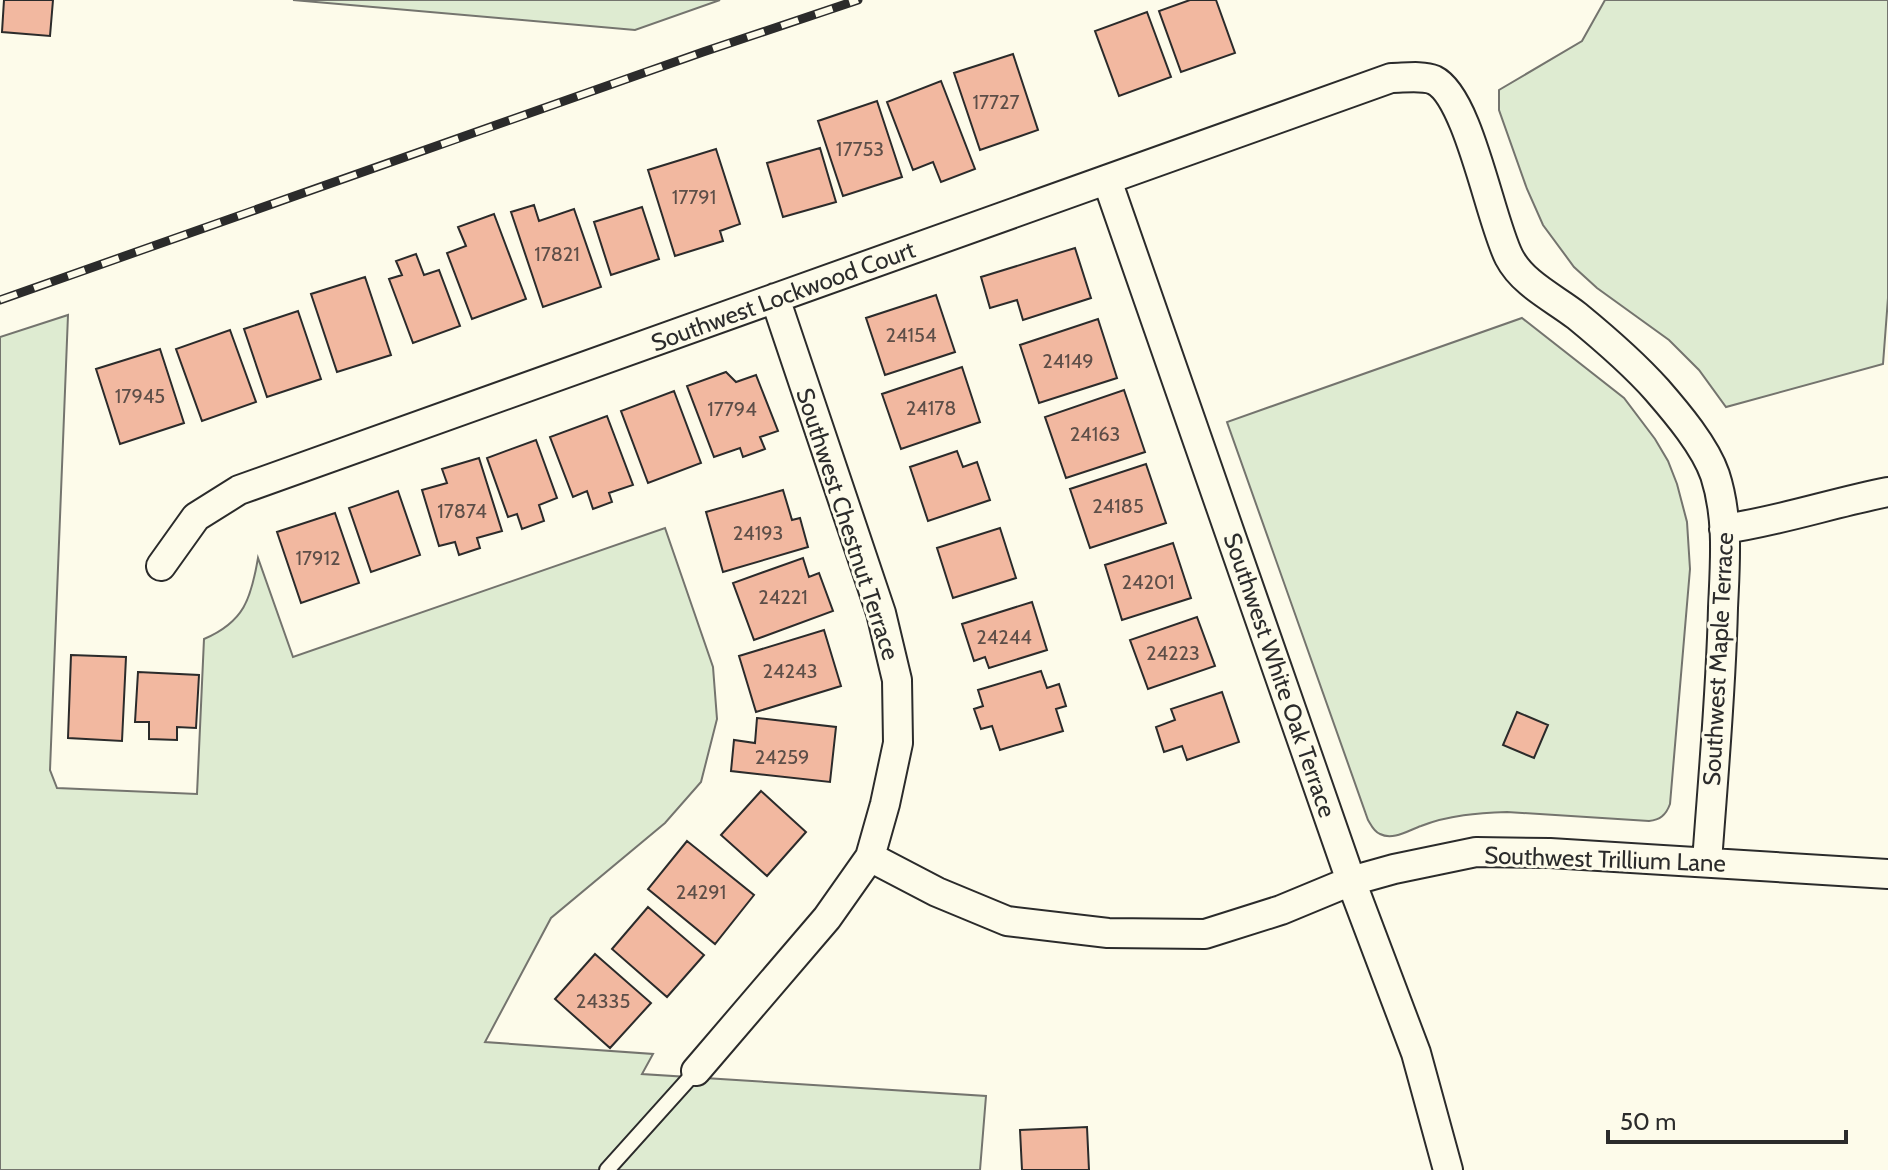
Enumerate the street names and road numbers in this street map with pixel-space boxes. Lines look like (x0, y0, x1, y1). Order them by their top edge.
street label: Southwest Lockwood Court (647, 235, 919, 357)
street label: Southwest Chestnut Terrace (790, 384, 906, 664)
street label: Southwest White Oak Terrace (1218, 529, 1342, 821)
street label: Southwest Maple Terrace (1697, 531, 1739, 787)
street label: Southwest Trillium Lane (1484, 840, 1726, 878)

